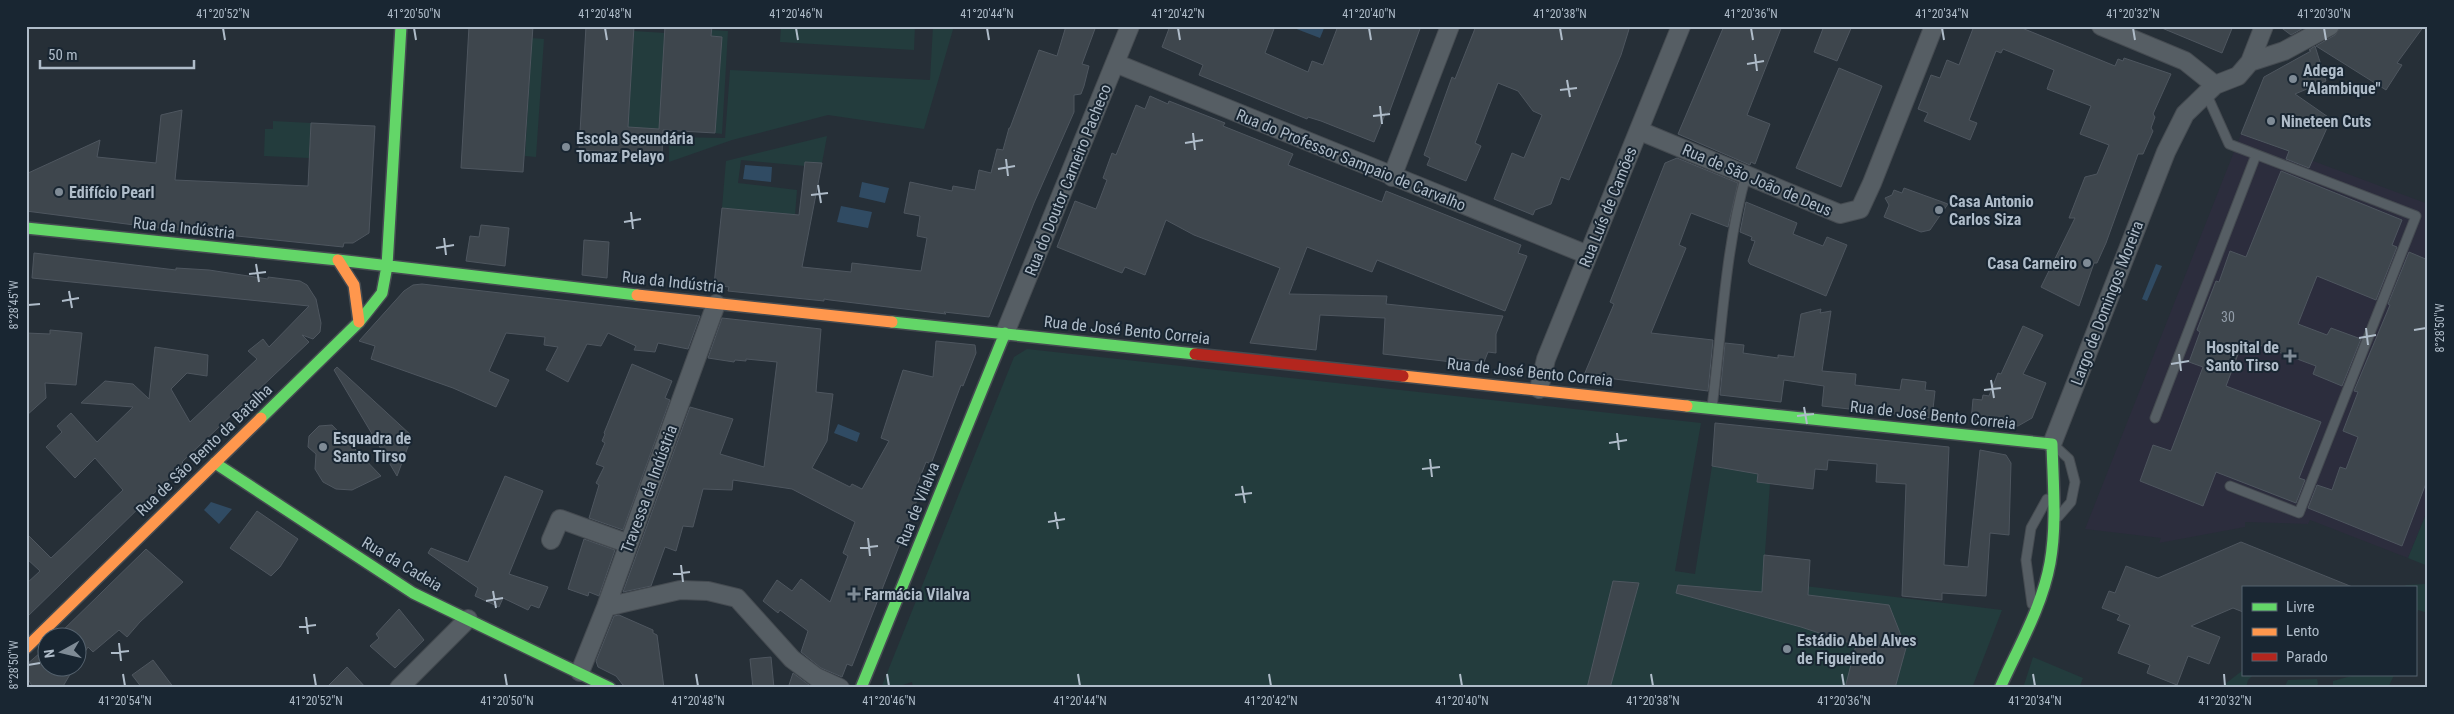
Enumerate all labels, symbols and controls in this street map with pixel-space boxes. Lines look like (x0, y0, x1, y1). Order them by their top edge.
text: 41°20'52"N (196, 7, 250, 21)
text: 41°20'50"N (387, 7, 441, 21)
text: 41°20'48"N (578, 7, 632, 21)
text: 41°20'46"N (769, 7, 823, 21)
text: 41°20'44"N (960, 7, 1014, 21)
text: 41°20'42"N (1151, 7, 1205, 21)
text: 41°20'40"N (1342, 7, 1396, 21)
text: 41°20'38"N (1533, 7, 1587, 21)
text: 41°20'36"N (1724, 7, 1778, 21)
text: 41°20'34"N (1915, 7, 1969, 21)
text: 41°20'32"N (2106, 7, 2160, 21)
text: 41°20'30"N (2297, 7, 2351, 21)
scale bar (40, 38, 194, 70)
text: 50 m (48, 46, 78, 64)
place label: Adega "Alambique" (2303, 61, 2381, 98)
marker: Adega "Alambique" (2287, 73, 2299, 85)
street label: Rua do Doutor Carneiro Pacheco (1021, 82, 1115, 278)
street label: Rua do Professor Sampaio de Carvalho (1233, 105, 1469, 215)
place label: Nineteen Cuts (2281, 112, 2371, 131)
marker: Nineteen Cuts (2265, 115, 2277, 127)
place label: Escola Secundária Tomaz Pelayo (576, 129, 694, 166)
street label: Rua de São João de Deus (1680, 140, 1834, 220)
marker: Escola Secundária Tomaz Pelayo (560, 141, 572, 153)
street label: Rua Luís de Camões (1575, 144, 1641, 270)
place label: Edifício Pearl (69, 183, 155, 202)
marker: Edifício Pearl (53, 186, 65, 198)
place label: Casa Antonio Carlos Siza (1949, 192, 2034, 229)
marker: Casa Antonio Carlos Siza (1933, 204, 1945, 216)
street label: Rua da Indústria (132, 213, 236, 243)
street label: Largo de Domingos Moreira (2067, 218, 2147, 388)
place label: Casa Carneiro (1987, 254, 2077, 273)
marker: Casa Carneiro (2081, 257, 2093, 269)
street label: Rua da Indústria (621, 267, 725, 297)
text: 8°28'45"W (7, 280, 21, 330)
text: 8°28'50"W (2433, 303, 2447, 353)
house number: 30 (2221, 309, 2235, 325)
street label: Rua de José Bento Correia (1043, 312, 1211, 348)
place label: Hospital de Santo Tirso (2206, 338, 2279, 375)
marker: Hospital de Santo Tirso (2283, 349, 2297, 363)
street label: Rua de José Bento Correia (1446, 354, 1614, 390)
street label: Rua de São Bento da Batalha (132, 380, 276, 520)
street label: Rua de José Bento Correia (1849, 397, 2017, 433)
street label: Travessa da Indústria (617, 422, 681, 556)
place label: Esquadra de Santo Tirso (333, 429, 412, 466)
marker: Esquadra de Santo Tirso (317, 441, 329, 453)
street label: Rua de Vilalva (893, 459, 943, 549)
street label: Rua da Cadeia (358, 533, 446, 595)
place label: Farmácia Vilalva (864, 585, 970, 604)
legend (2242, 586, 2416, 676)
marker: Farmácia Vilalva (848, 588, 860, 600)
text: Livre (2286, 598, 2314, 616)
text: Lento (2286, 622, 2319, 640)
north arrow (38, 626, 88, 676)
place label: Estádio Abel Alves de Figueiredo (1797, 631, 1917, 668)
text: 8°28'50"W (7, 640, 21, 690)
marker: Estádio Abel Alves de Figueiredo (1781, 643, 1793, 655)
text: N (41, 648, 58, 659)
text: Parado (2286, 648, 2328, 666)
text: 41°20'54"N (98, 694, 152, 708)
text: 41°20'52"N (289, 694, 343, 708)
text: 41°20'50"N (480, 694, 534, 708)
text: 41°20'48"N (671, 694, 725, 708)
text: 41°20'46"N (862, 694, 916, 708)
text: 41°20'44"N (1053, 694, 1107, 708)
text: 41°20'42"N (1244, 694, 1298, 708)
text: 41°20'40"N (1435, 694, 1489, 708)
text: 41°20'38"N (1626, 694, 1680, 708)
text: 41°20'36"N (1817, 694, 1871, 708)
text: 41°20'34"N (2008, 694, 2062, 708)
text: 41°20'32"N (2198, 694, 2252, 708)

